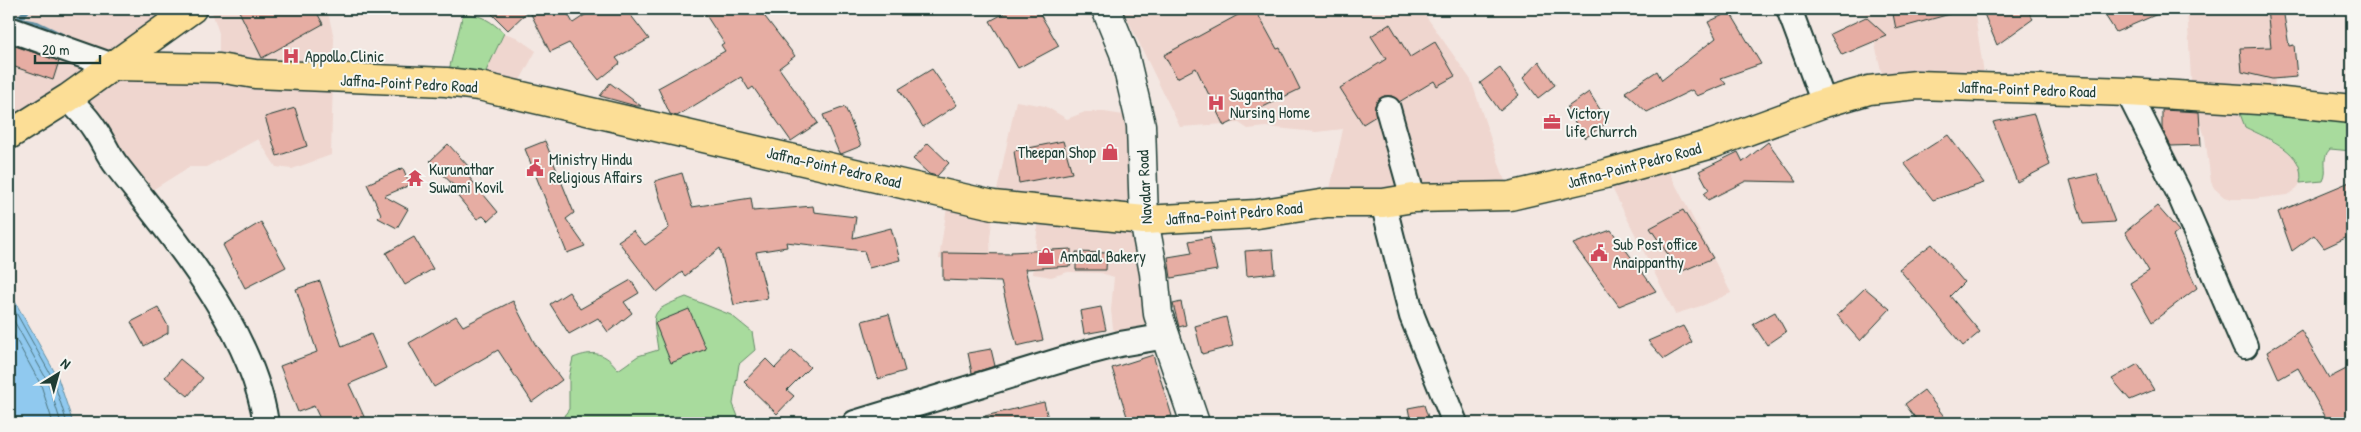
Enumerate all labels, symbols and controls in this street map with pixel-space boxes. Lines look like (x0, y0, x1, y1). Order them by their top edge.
scale bar (35, 32, 100, 64)
text: 20 m (42, 39, 69, 60)
place label: Appollo Clinic (305, 45, 384, 67)
hospital icon: Appollo Clinic (281, 46, 301, 66)
street label: Jaffna-Point Pedro Road (340, 68, 478, 98)
street label: Jaffna-Point Pedro Road (1958, 76, 2096, 102)
place label: Sugantha Nursing Home (1230, 83, 1311, 123)
hospital icon: Sugantha Nursing Home (1206, 93, 1226, 113)
place label: Victory life Churrch (1566, 102, 1637, 142)
office icon: Victory life Churrch (1542, 112, 1562, 132)
street label: Jaffna-Point Pedro Road (1565, 137, 1703, 193)
street label: Jaffna-Point Pedro Road (765, 141, 903, 193)
place label: Theepan Shop (1018, 141, 1096, 163)
shop icon: Theepan Shop (1100, 142, 1120, 162)
place label: Ministry Hindu Religious Affairs (549, 148, 642, 188)
street label: Navalar Road (1131, 149, 1157, 225)
place label: Kurunathar Suwami Kovil (429, 158, 504, 198)
public building icon: Ministry Hindu Religious Affairs (525, 158, 545, 178)
temple icon: Kurunathar Suwami Kovil (405, 168, 425, 188)
street label: Jaffna-Point Pedro Road (1165, 196, 1303, 230)
place label: Sub Post office Anaippanthy (1613, 233, 1698, 273)
public building icon: Sub Post office Anaippanthy (1589, 243, 1609, 263)
place label: Ambaal Bakery (1060, 245, 1146, 267)
shop icon: Ambaal Bakery (1036, 246, 1056, 266)
north arrow (32, 350, 82, 400)
text: N (57, 353, 75, 373)

